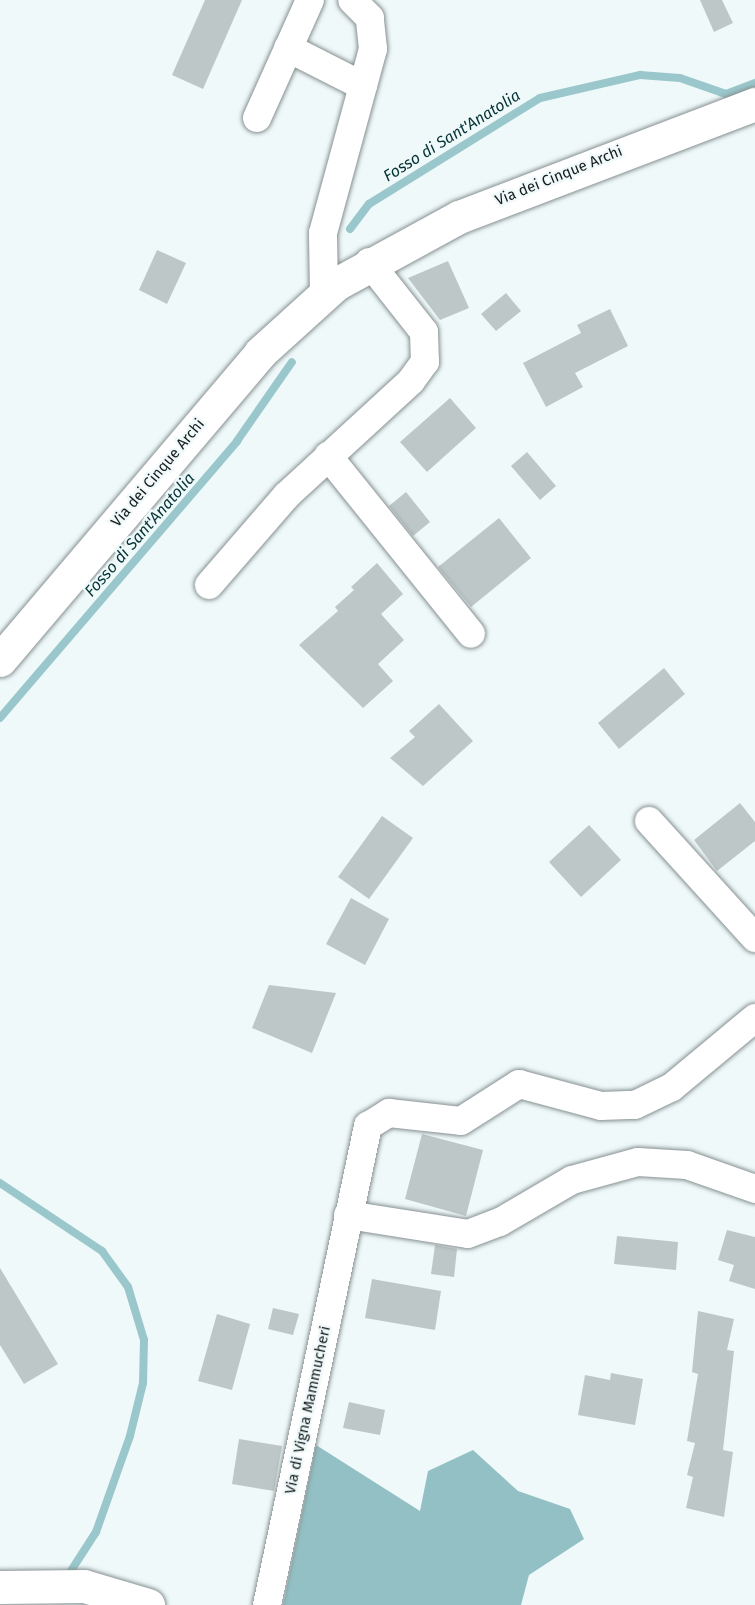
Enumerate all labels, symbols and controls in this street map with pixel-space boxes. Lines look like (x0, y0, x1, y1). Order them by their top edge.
water label: Fosso di Sant'Anatolia (380, 86, 524, 186)
street label: Via dei Cinque Archi (493, 142, 625, 210)
street label: Via dei Cinque Archi (108, 415, 208, 531)
water label: Fosso di Sant'Anatolia (81, 469, 199, 601)
street label: Via di Vigna Mammucheri (281, 1324, 335, 1496)

